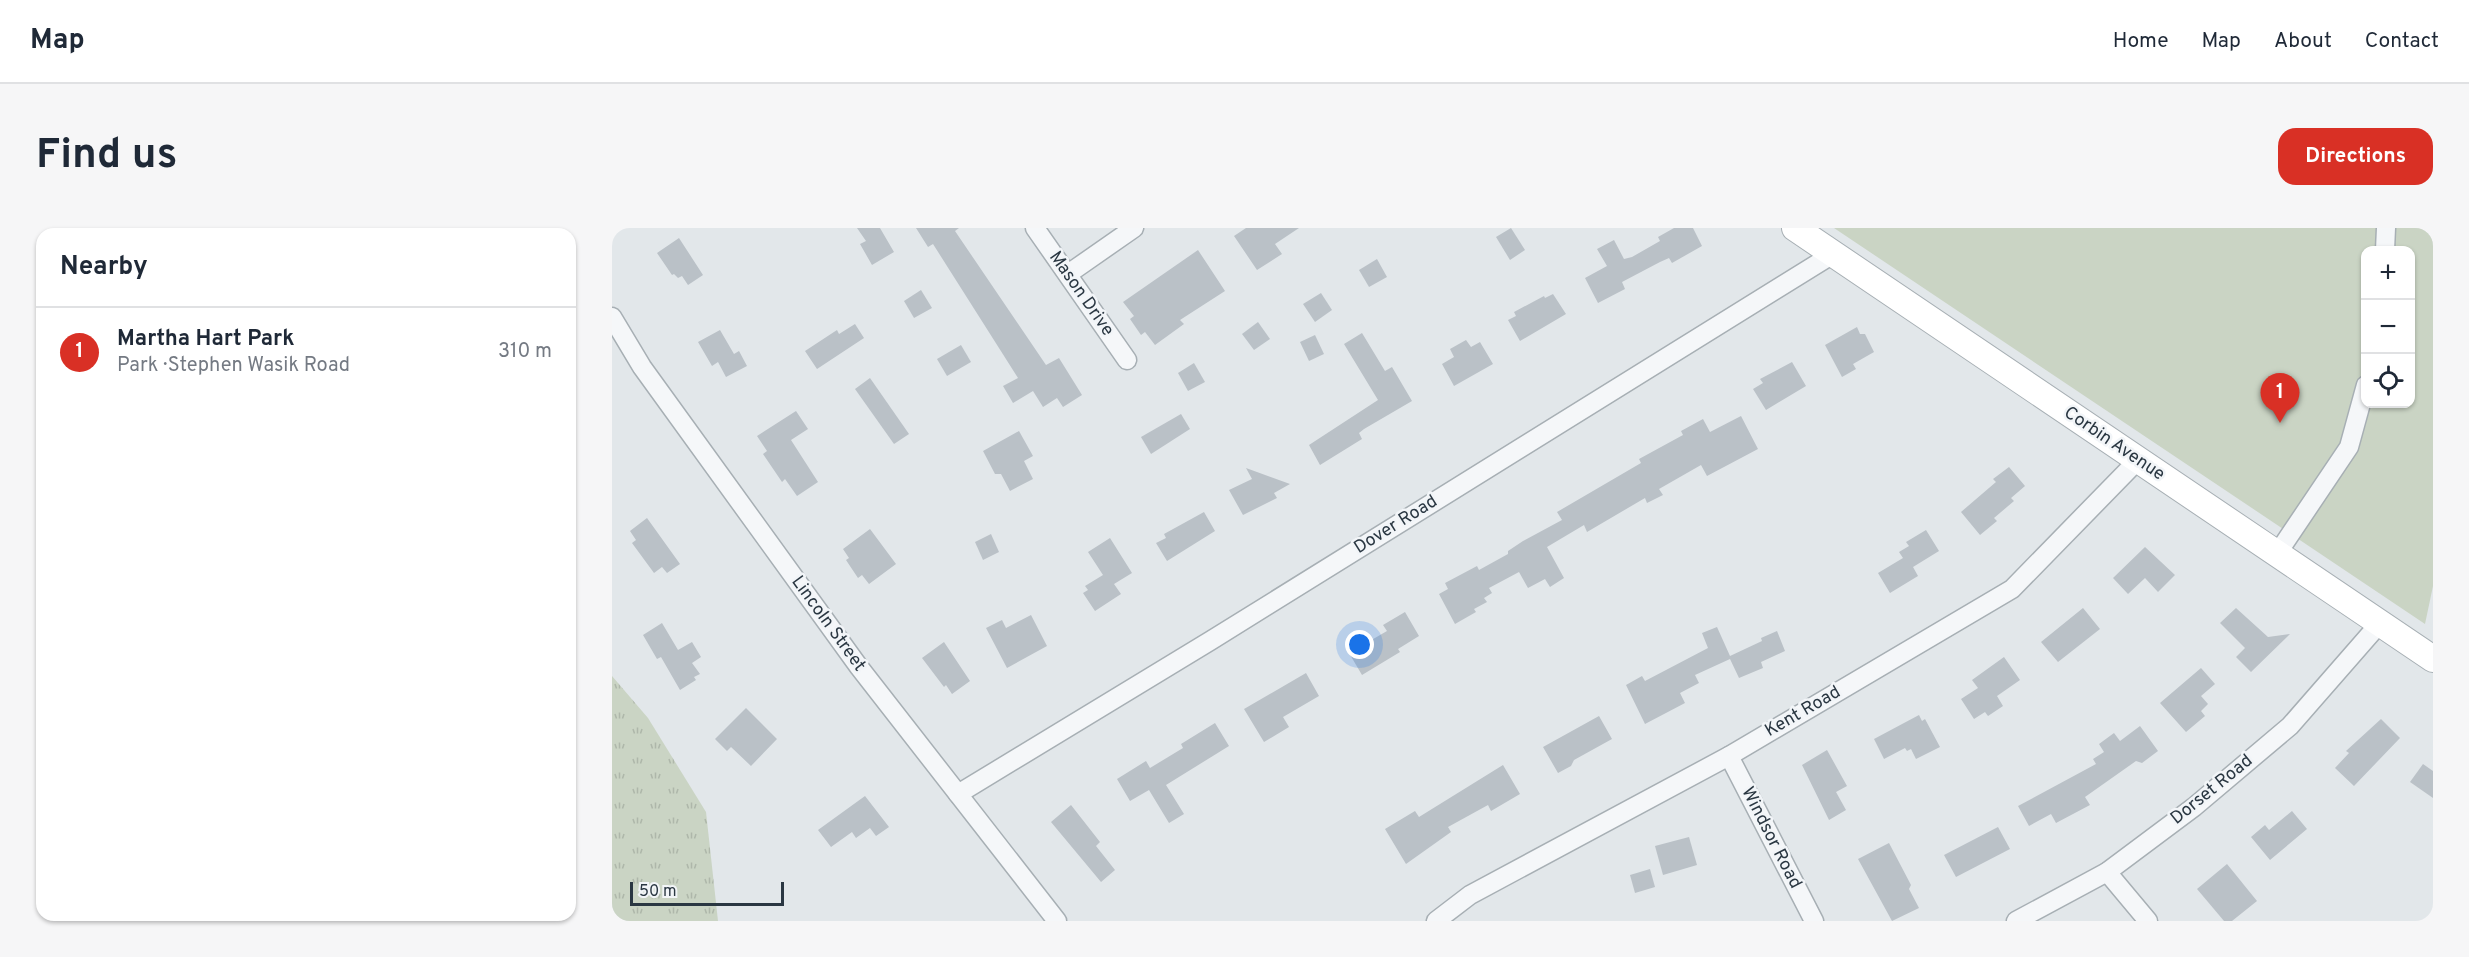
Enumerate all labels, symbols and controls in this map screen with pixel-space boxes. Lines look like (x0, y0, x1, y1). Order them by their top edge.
text: Map (30, 23, 85, 59)
text: Home (2113, 28, 2169, 55)
text: Map (2202, 28, 2241, 55)
text: About (2274, 28, 2332, 55)
text: Contact (2365, 28, 2439, 55)
button: Directions (2278, 128, 2433, 185)
text: Find us (36, 130, 177, 183)
map controls (2361, 246, 2415, 408)
button: + (2361, 246, 2415, 300)
street label: Mason Drive (1043, 247, 1119, 341)
text: Nearby (60, 251, 148, 284)
button: − (2361, 300, 2415, 354)
text: Martha Hart Park (117, 326, 294, 353)
text: 1 (76, 339, 84, 365)
text: 310 m (498, 339, 552, 365)
text: Park · Stephen Wasik Road (117, 353, 350, 379)
button: locate (2361, 354, 2415, 408)
pin: 1 (2260, 374, 2300, 423)
street label: Corbin Avenue (2059, 402, 2169, 486)
street label: Dover Road (1350, 490, 1442, 560)
street label: Lincoln Street (786, 572, 870, 676)
your location (1345, 630, 1374, 659)
street label: Kent Road (1761, 681, 1845, 743)
street label: Dorset Road (2166, 750, 2258, 830)
street label: Windsor Road (1735, 783, 1807, 893)
scale bar (630, 879, 784, 906)
text: 50 m (639, 882, 677, 902)

